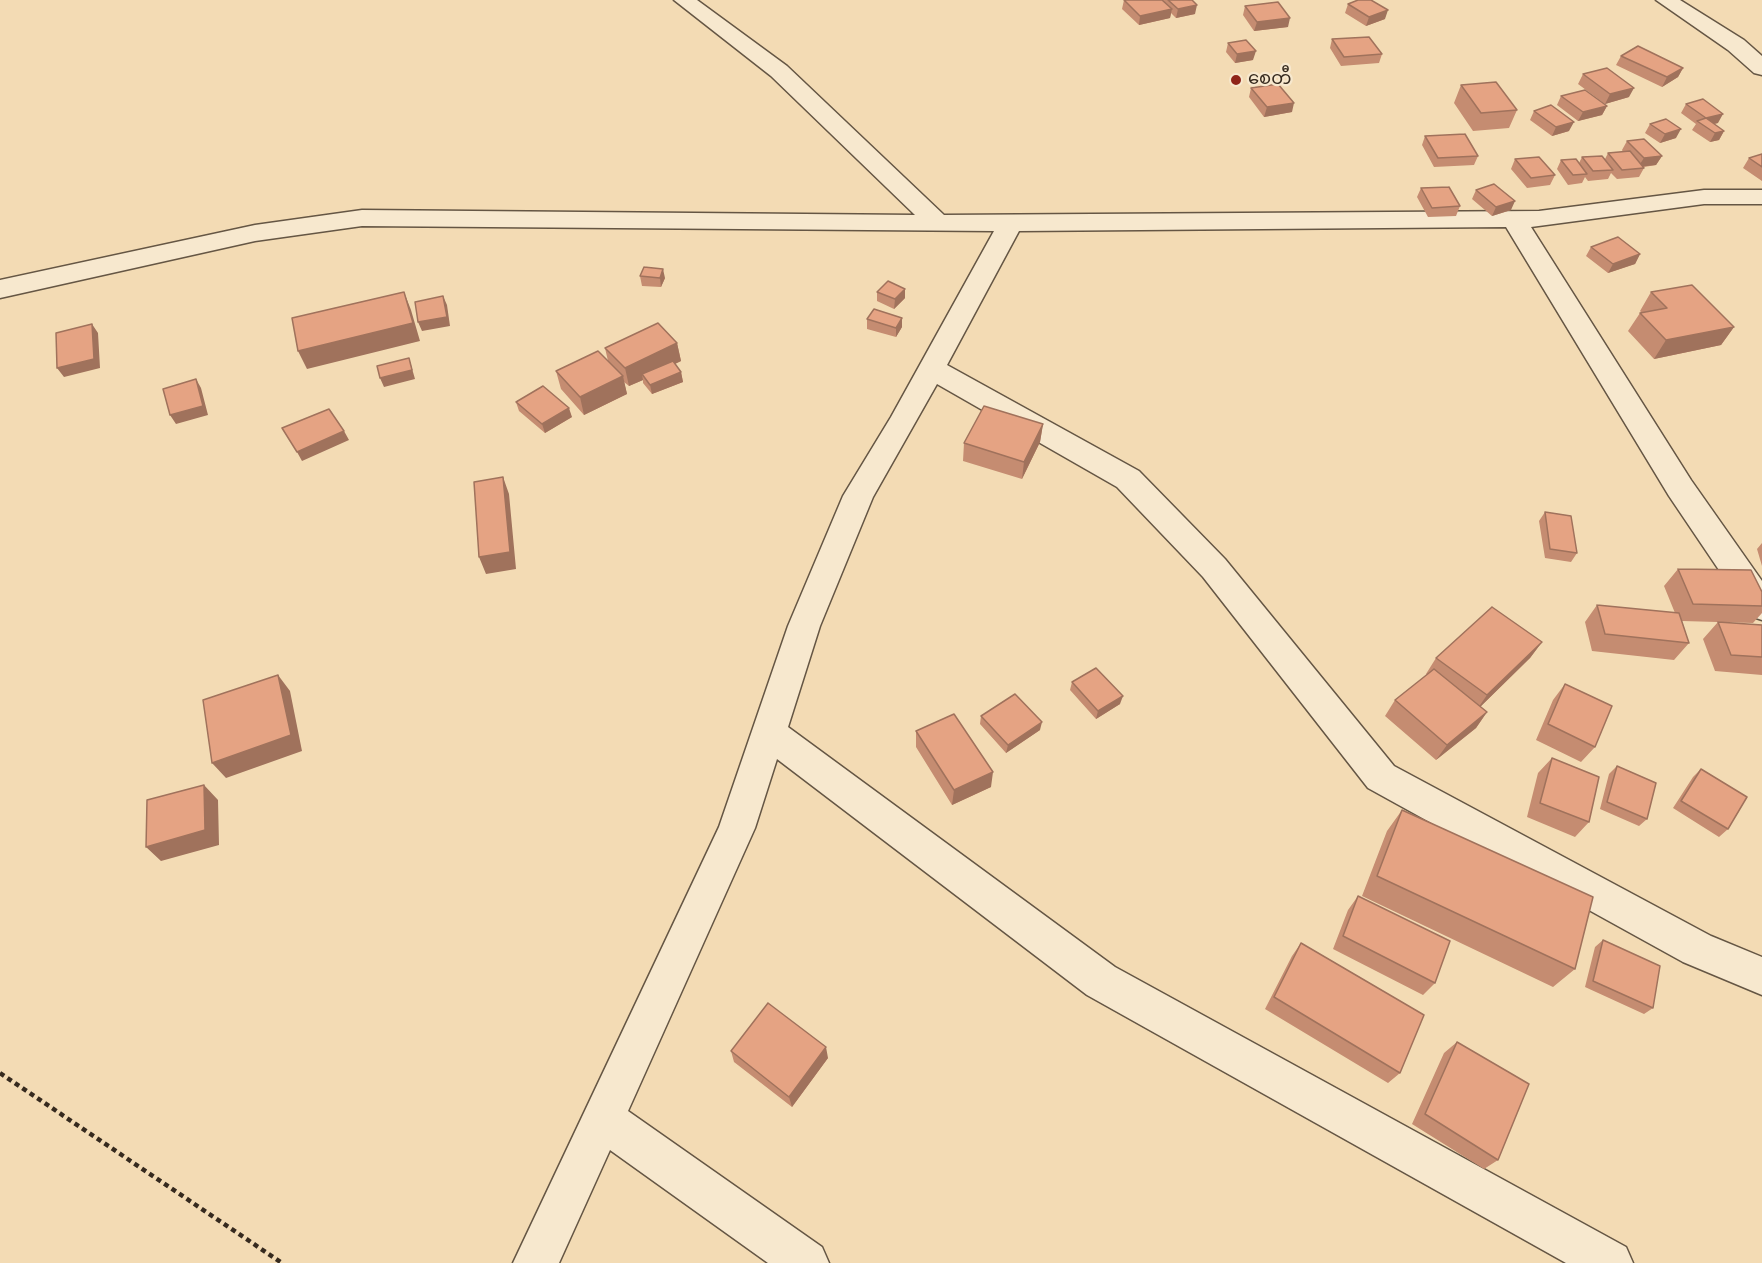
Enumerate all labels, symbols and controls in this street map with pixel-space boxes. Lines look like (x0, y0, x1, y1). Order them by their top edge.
place label: စေတီ (1248, 69, 1291, 91)
marker: စေတီ (1229, 73, 1243, 87)

